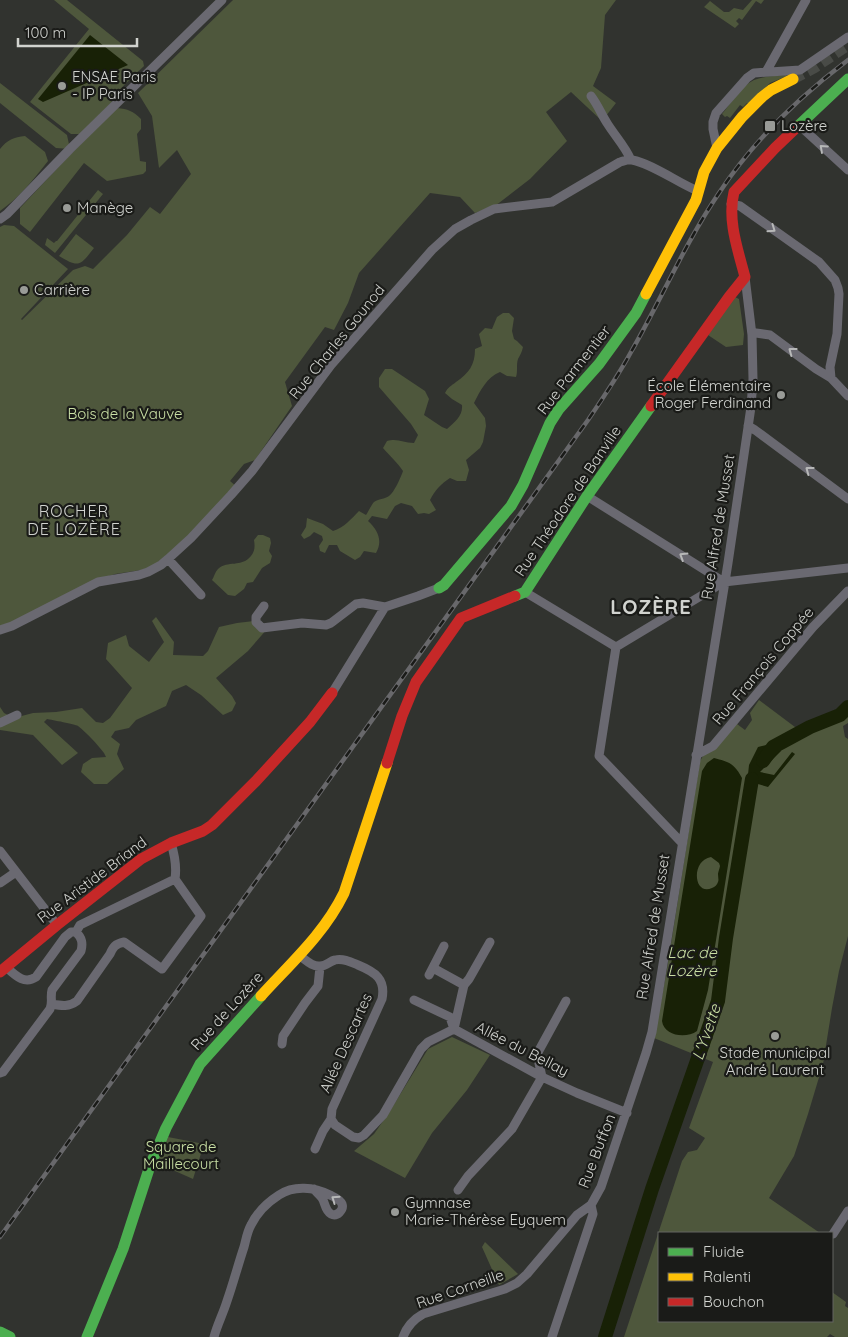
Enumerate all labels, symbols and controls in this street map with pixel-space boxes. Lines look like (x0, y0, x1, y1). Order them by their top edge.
scale bar (18, 15, 136, 47)
text: 100 m (25, 23, 66, 42)
place label: ENSAE Paris - IP Paris (72, 67, 156, 103)
marker: ENSAE Paris - IP Paris (56, 80, 68, 92)
place label: Lozère (781, 116, 827, 135)
marker: Lozère (763, 119, 777, 133)
one-way arrow (820, 145, 829, 154)
place label: Manège (77, 198, 133, 217)
marker: Manège (61, 202, 73, 214)
one-way arrow (767, 223, 776, 232)
place label: Carrière (34, 280, 90, 299)
street label: Rue Charles Gounod (285, 281, 389, 403)
marker: Carrière (18, 284, 30, 296)
street label: Rue Parmentier (533, 321, 615, 418)
one-way arrow (789, 349, 798, 357)
place label: École Élémentaire Roger Ferdinand (647, 376, 771, 412)
marker: École Élémentaire Roger Ferdinand (775, 389, 787, 401)
park label: Bois de la Vauve (67, 404, 183, 423)
street label: Rue Théodore de Banville (510, 422, 625, 580)
street label: Rue Alfred de Musset (697, 453, 738, 601)
one-way arrow (805, 467, 815, 476)
district label: ROCHER DE LOZÈRE (27, 501, 121, 539)
one-way arrow (680, 553, 689, 562)
district label: LOZÈRE (610, 594, 692, 619)
street label: Rue François Coppée (708, 603, 817, 728)
street label: Rue Aristide Briand (33, 832, 150, 927)
street label: Rue Alfred de Musset (632, 853, 673, 1001)
water label: Lac de Lozère (667, 942, 718, 980)
street label: Rue de Lozère (186, 968, 267, 1054)
street label: Allée Descartes (315, 990, 376, 1096)
water label: L'Yvette (687, 1001, 725, 1062)
street label: Allée du Bellay (472, 1017, 572, 1080)
marker: Stade municipal André Laurent (769, 1030, 781, 1042)
place label: Stade municipal André Laurent (720, 1043, 830, 1079)
street label: Rue Buffon (574, 1111, 619, 1191)
park label: Square de Maillecourt (143, 1137, 219, 1173)
place label: Gymnase Marie-Thérèse Eyquem (405, 1193, 566, 1229)
one-way arrow (331, 1196, 341, 1205)
marker: Gymnase Marie-Thérèse Eyquem (389, 1206, 401, 1218)
legend (658, 1232, 833, 1322)
text: Fluide (703, 1242, 744, 1261)
street label: Rue Corneille (414, 1265, 506, 1312)
text: Ralenti (703, 1267, 751, 1286)
text: Bouchon (703, 1292, 764, 1311)

